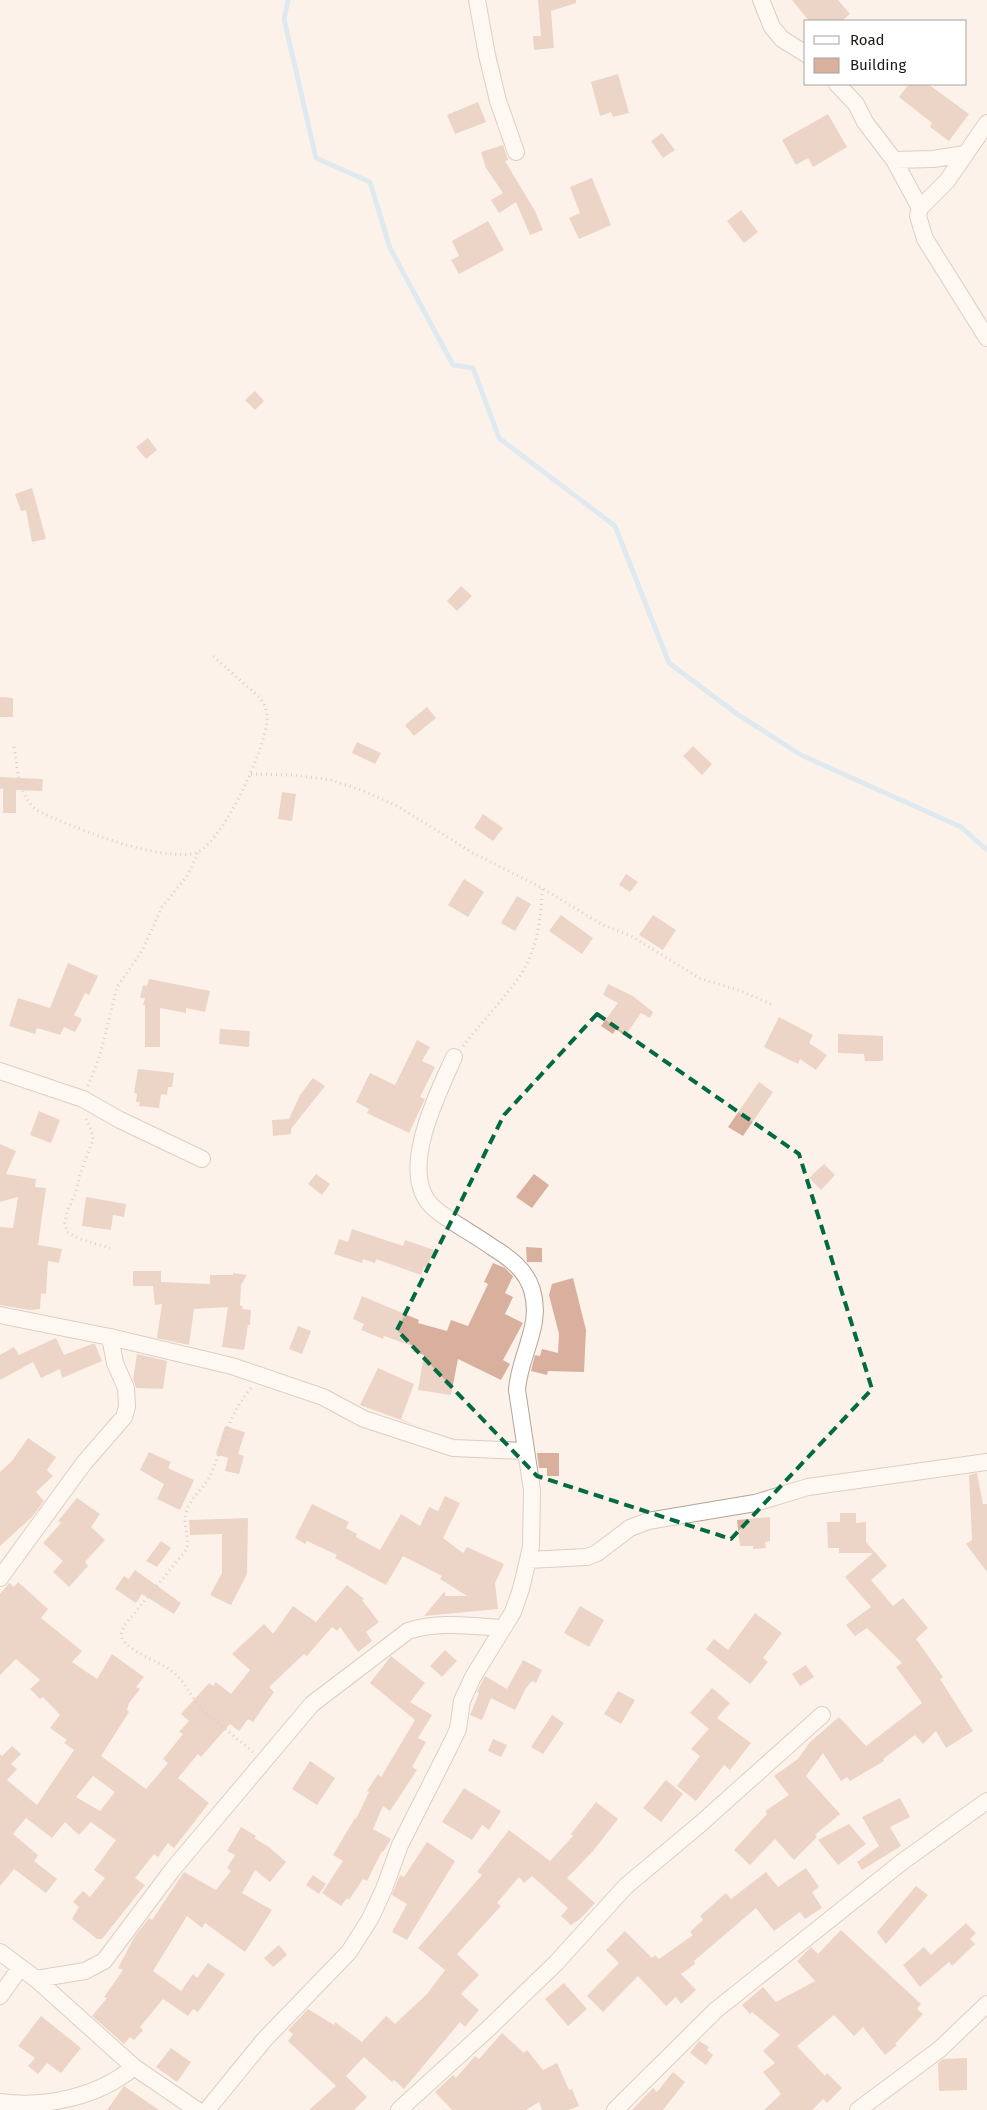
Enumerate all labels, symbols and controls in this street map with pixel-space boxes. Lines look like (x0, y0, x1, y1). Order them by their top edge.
legend (804, 20, 967, 85)
text: Road (850, 31, 885, 49)
text: Building (850, 56, 906, 74)

